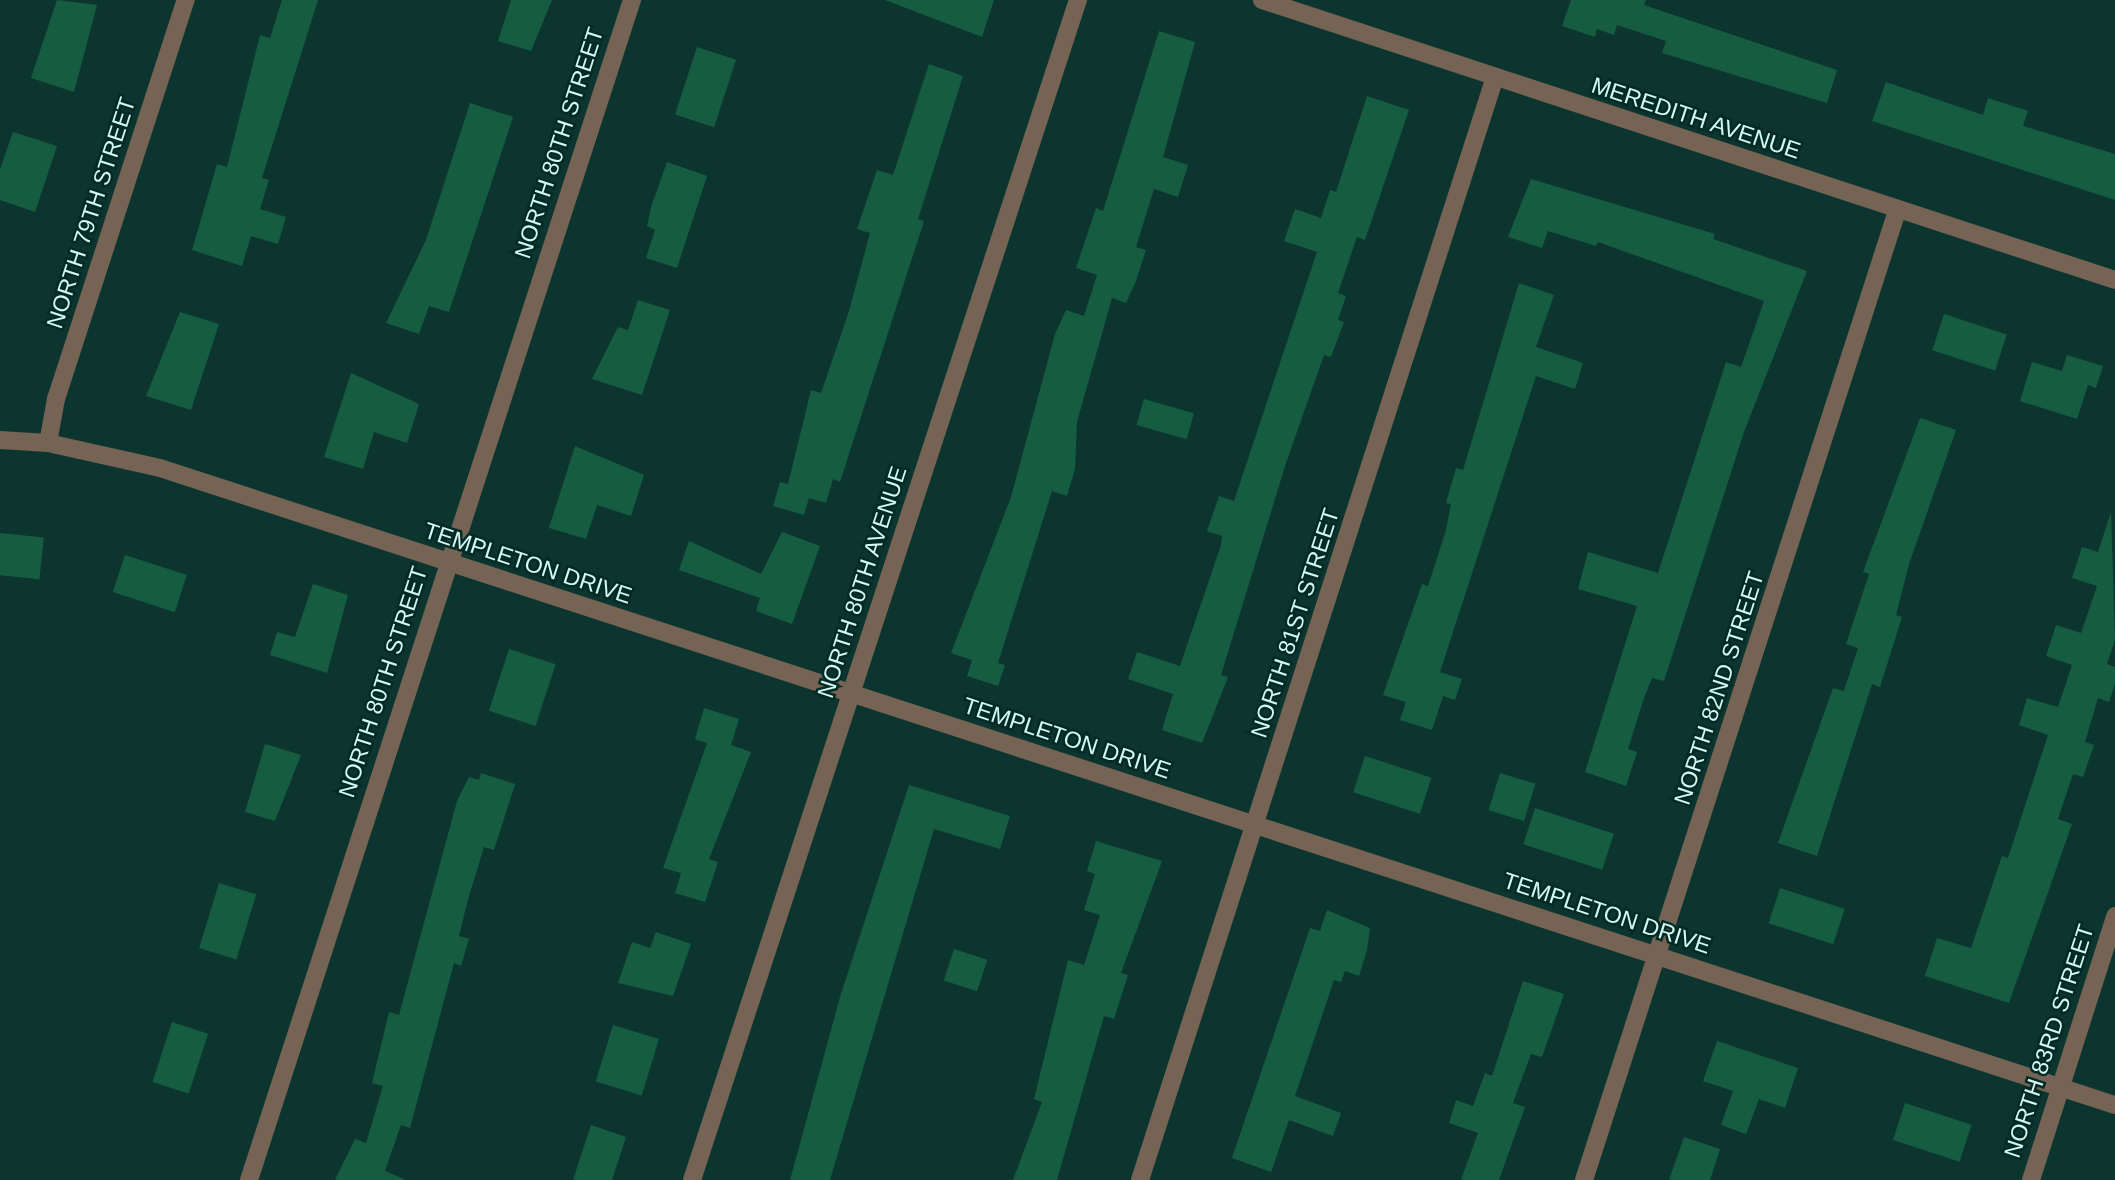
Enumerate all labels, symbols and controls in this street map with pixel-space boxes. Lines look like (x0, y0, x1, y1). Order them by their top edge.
street label: NORTH 80TH STREET (509, 24, 609, 262)
street label: MEREDITH AVENUE (1587, 71, 1805, 165)
street label: NORTH 79TH STREET (41, 94, 141, 332)
street label: NORTH 80TH AVENUE (811, 462, 913, 702)
street label: NORTH 81ST STREET (1245, 505, 1345, 741)
street label: TEMPLETON DRIVE (421, 516, 635, 610)
street label: NORTH 80TH STREET (333, 563, 433, 801)
street label: NORTH 82ND STREET (1668, 568, 1770, 808)
street label: TEMPLETON DRIVE (960, 691, 1174, 785)
street label: TEMPLETON DRIVE (1500, 866, 1714, 960)
street label: NORTH 83RD STREET (1998, 921, 2100, 1161)

